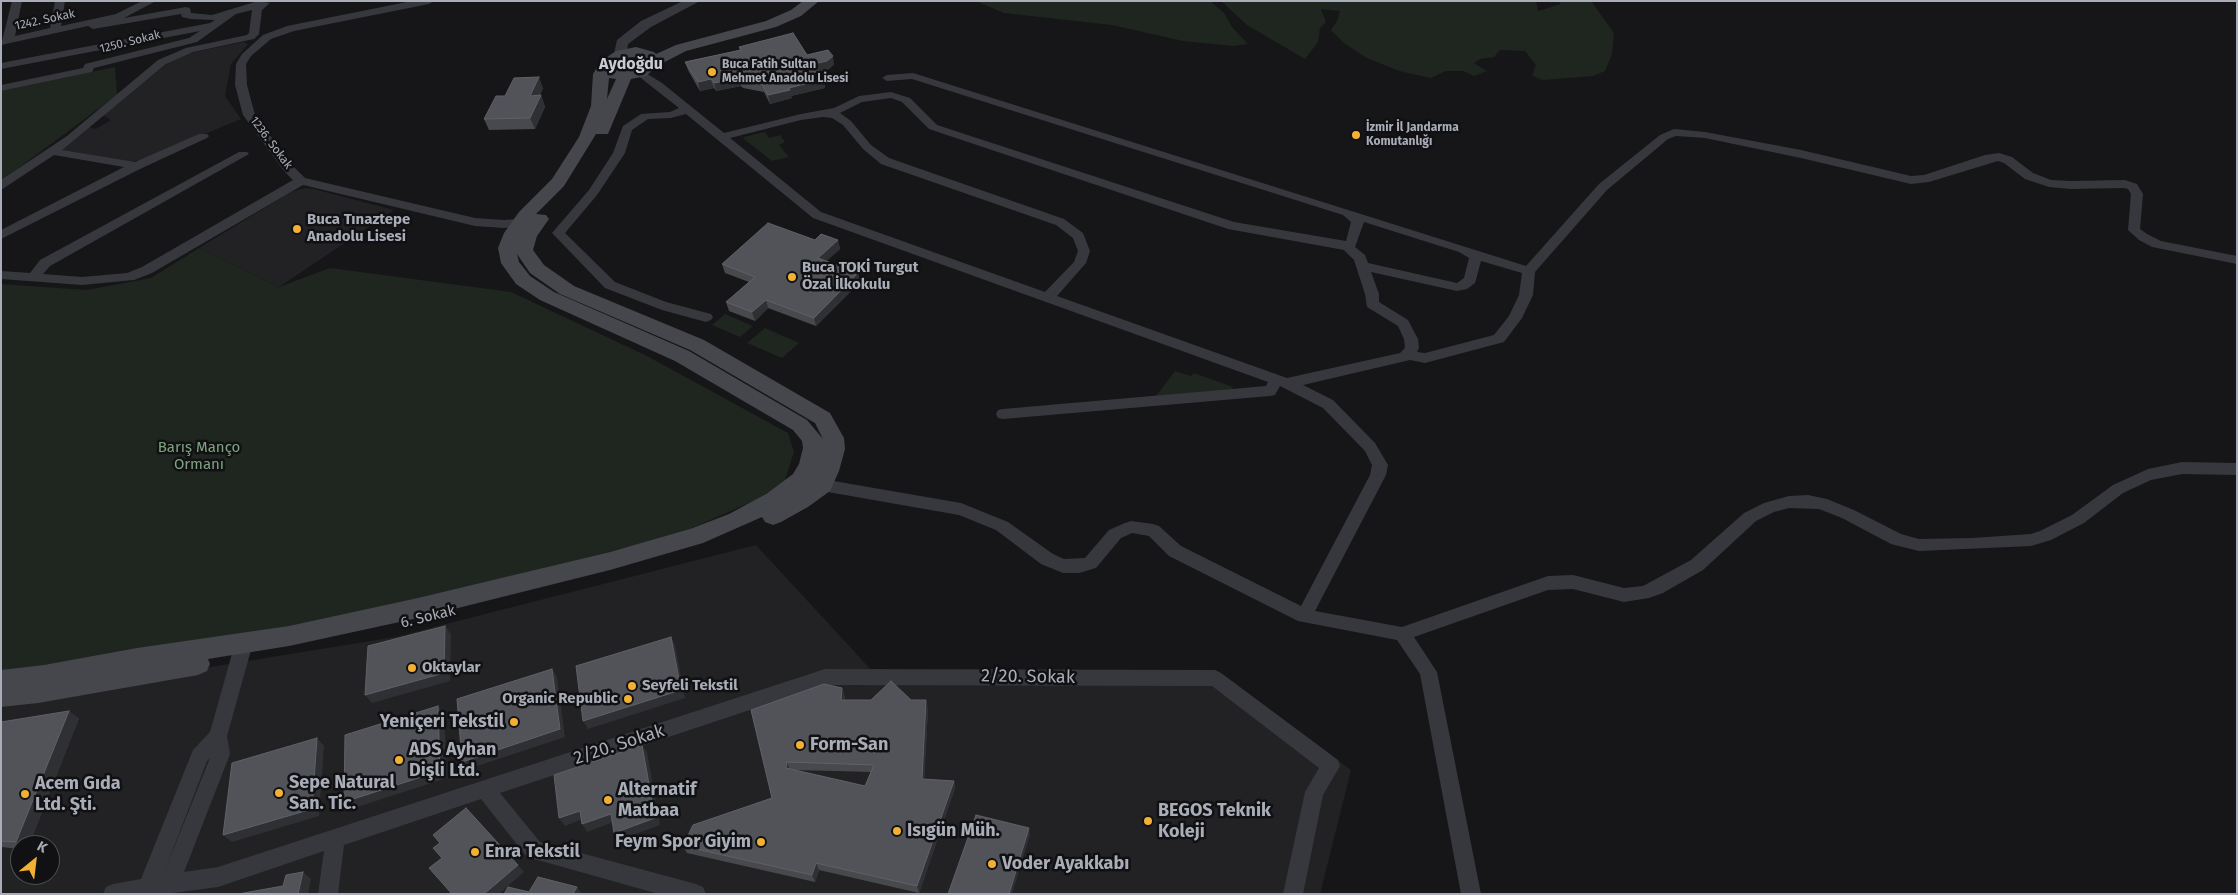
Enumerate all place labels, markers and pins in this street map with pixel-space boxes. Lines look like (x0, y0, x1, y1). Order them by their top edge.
place label: Buca Fatih Sultan Mehmet Anadolu Lisesi (722, 58, 848, 86)
marker: Buca Fatih Sultan Mehmet Anadolu Lisesi (706, 66, 718, 78)
place label: İzmir İl Jandarma Komutanlığı (1366, 121, 1459, 149)
marker: İzmir İl Jandarma Komutanlığı (1350, 129, 1362, 141)
place label: Buca Tınaztepe Anadolu Lisesi (307, 211, 410, 246)
marker: Buca Tınaztepe Anadolu Lisesi (291, 223, 303, 235)
place label: Buca TOKİ Turgut Özal İlkokulu (802, 259, 918, 294)
marker: Buca TOKİ Turgut Özal İlkokulu (786, 271, 798, 283)
place label: Oktaylar (422, 659, 481, 677)
marker: Oktaylar (406, 662, 418, 674)
place label: Seyfeli Tekstil (642, 677, 738, 695)
marker: Seyfeli Tekstil (626, 680, 638, 692)
place label: Organic Republic (502, 690, 618, 708)
marker: Organic Republic (622, 693, 634, 705)
place label: Yeniçeri Tekstil (380, 711, 504, 733)
marker: Yeniçeri Tekstil (508, 716, 520, 728)
place label: Form-San (810, 734, 888, 756)
place label: ADS Ayhan Dişli Ltd. (409, 739, 496, 782)
marker: Form-San (794, 739, 806, 751)
marker: ADS Ayhan Dişli Ltd. (393, 754, 405, 766)
place label: Sepe Natural San. Tic. (289, 772, 395, 814)
place label: Acem Gıda Ltd. Şti. (35, 773, 121, 816)
place label: Alternatif Matbaa (618, 779, 696, 822)
marker: Sepe Natural San. Tic. (273, 787, 285, 799)
marker: Acem Gıda Ltd. Şti. (19, 788, 31, 800)
marker: Alternatif Matbaa (602, 794, 614, 806)
place label: BEGOS Teknik Koleji (1158, 800, 1271, 842)
marker: BEGOS Teknik Koleji (1142, 815, 1154, 827)
place label: Isıgün Müh. (907, 820, 1000, 842)
marker: Isıgün Müh. (891, 825, 903, 837)
place label: Feym Spor Giyim (615, 831, 751, 853)
marker: Feym Spor Giyim (755, 836, 767, 848)
place label: Enra Tekstil (485, 841, 580, 863)
marker: Enra Tekstil (469, 846, 481, 858)
place label: Voder Ayakkabı (1002, 853, 1129, 875)
marker: Voder Ayakkabı (986, 858, 998, 870)

